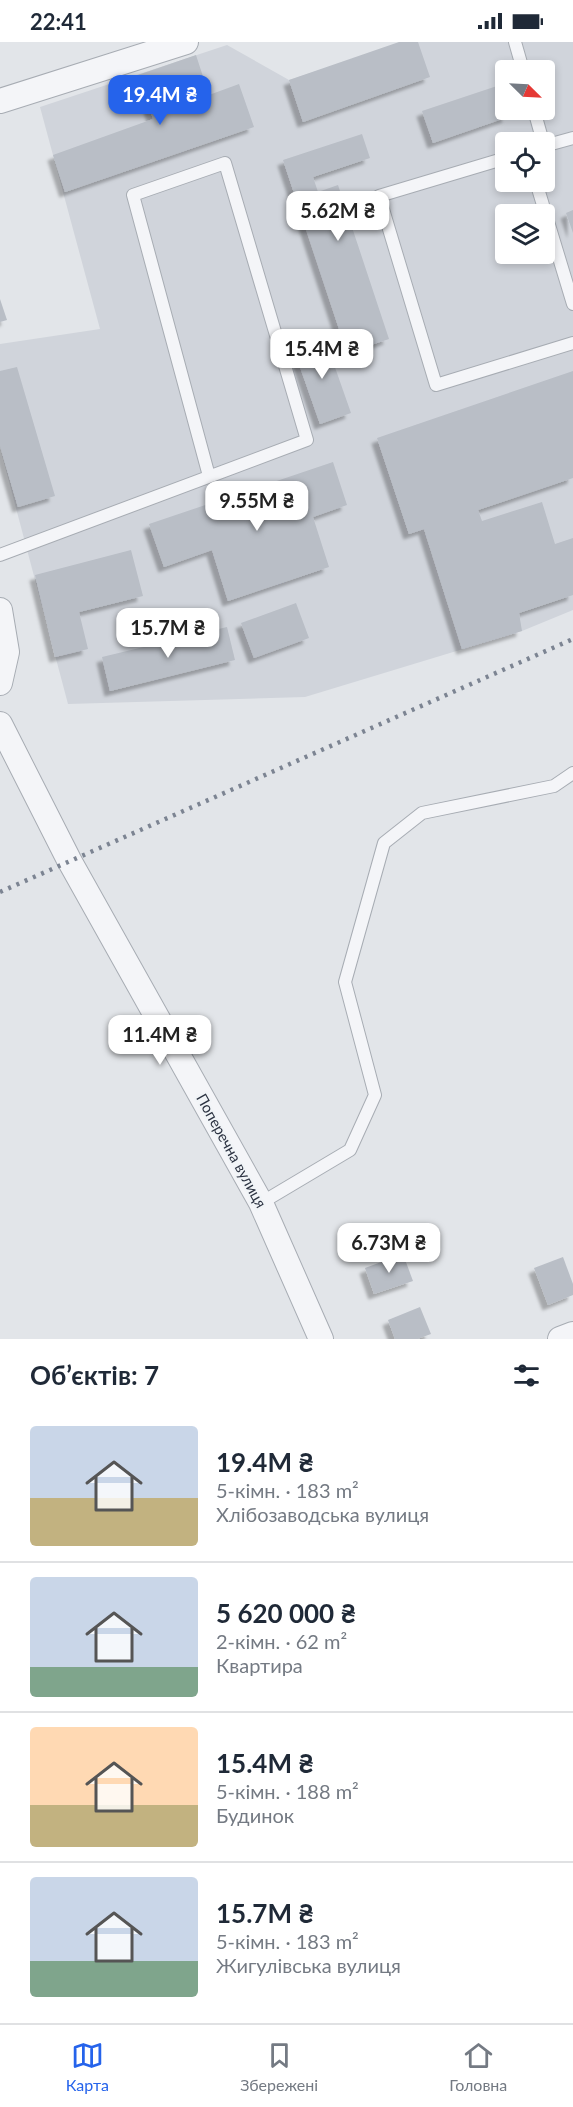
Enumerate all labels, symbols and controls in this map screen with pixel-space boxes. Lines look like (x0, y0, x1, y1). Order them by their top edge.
text: 22:41 (30, 8, 87, 35)
north arrow (495, 60, 555, 120)
map controls (495, 60, 555, 264)
pin: 19.4M ₴ (105, 75, 215, 126)
text: 19.4M ₴ (122, 82, 198, 106)
button: locate (495, 132, 555, 192)
pin: 5.62M ₴ (283, 191, 393, 242)
text: 5.62M ₴ (300, 198, 376, 222)
button: layers (495, 204, 555, 264)
pin: 15.4M ₴ (267, 329, 377, 380)
text: 15.4M ₴ (284, 336, 360, 360)
pin: 9.55M ₴ (202, 481, 312, 532)
text: 9.55M ₴ (219, 488, 295, 512)
pin: 15.7M ₴ (113, 608, 223, 659)
text: 15.7M ₴ (130, 615, 206, 639)
pin: 11.4M ₴ (105, 1015, 215, 1066)
text: 11.4M ₴ (122, 1022, 198, 1046)
street label: Поперечна вулиця (193, 1090, 271, 1211)
pin: 6.73M ₴ (334, 1223, 444, 1274)
text: 6.73M ₴ (351, 1230, 427, 1254)
text: Об’єктів: 7 (30, 1359, 159, 1391)
icon: filters (510, 1359, 543, 1392)
text: 19.4M ₴ (216, 1446, 314, 1478)
icon: home (78, 1450, 150, 1522)
text: 5-кімн. · 183 m² (216, 1478, 359, 1502)
text: Хлібозаводська вулиця (216, 1502, 429, 1526)
text: 5 620 000 ₴ (216, 1597, 356, 1629)
icon: home (78, 1601, 150, 1673)
text: 2-кімн. · 62 m² (216, 1629, 347, 1653)
text: Квартира (216, 1653, 303, 1677)
text: 15.4M ₴ (216, 1747, 314, 1779)
icon: home (78, 1751, 150, 1823)
text: 5-кімн. · 188 m² (216, 1779, 359, 1803)
text: Будинок (216, 1803, 294, 1827)
text: 15.7M ₴ (216, 1897, 314, 1929)
icon: home (78, 1901, 150, 1973)
text: 5-кімн. · 183 m² (216, 1929, 359, 1953)
text: Жигулівська вулиця (216, 1953, 401, 1977)
tab: Карта (66, 2039, 109, 2094)
tab: Збережені (240, 2039, 318, 2094)
tab: Головна (449, 2039, 507, 2094)

